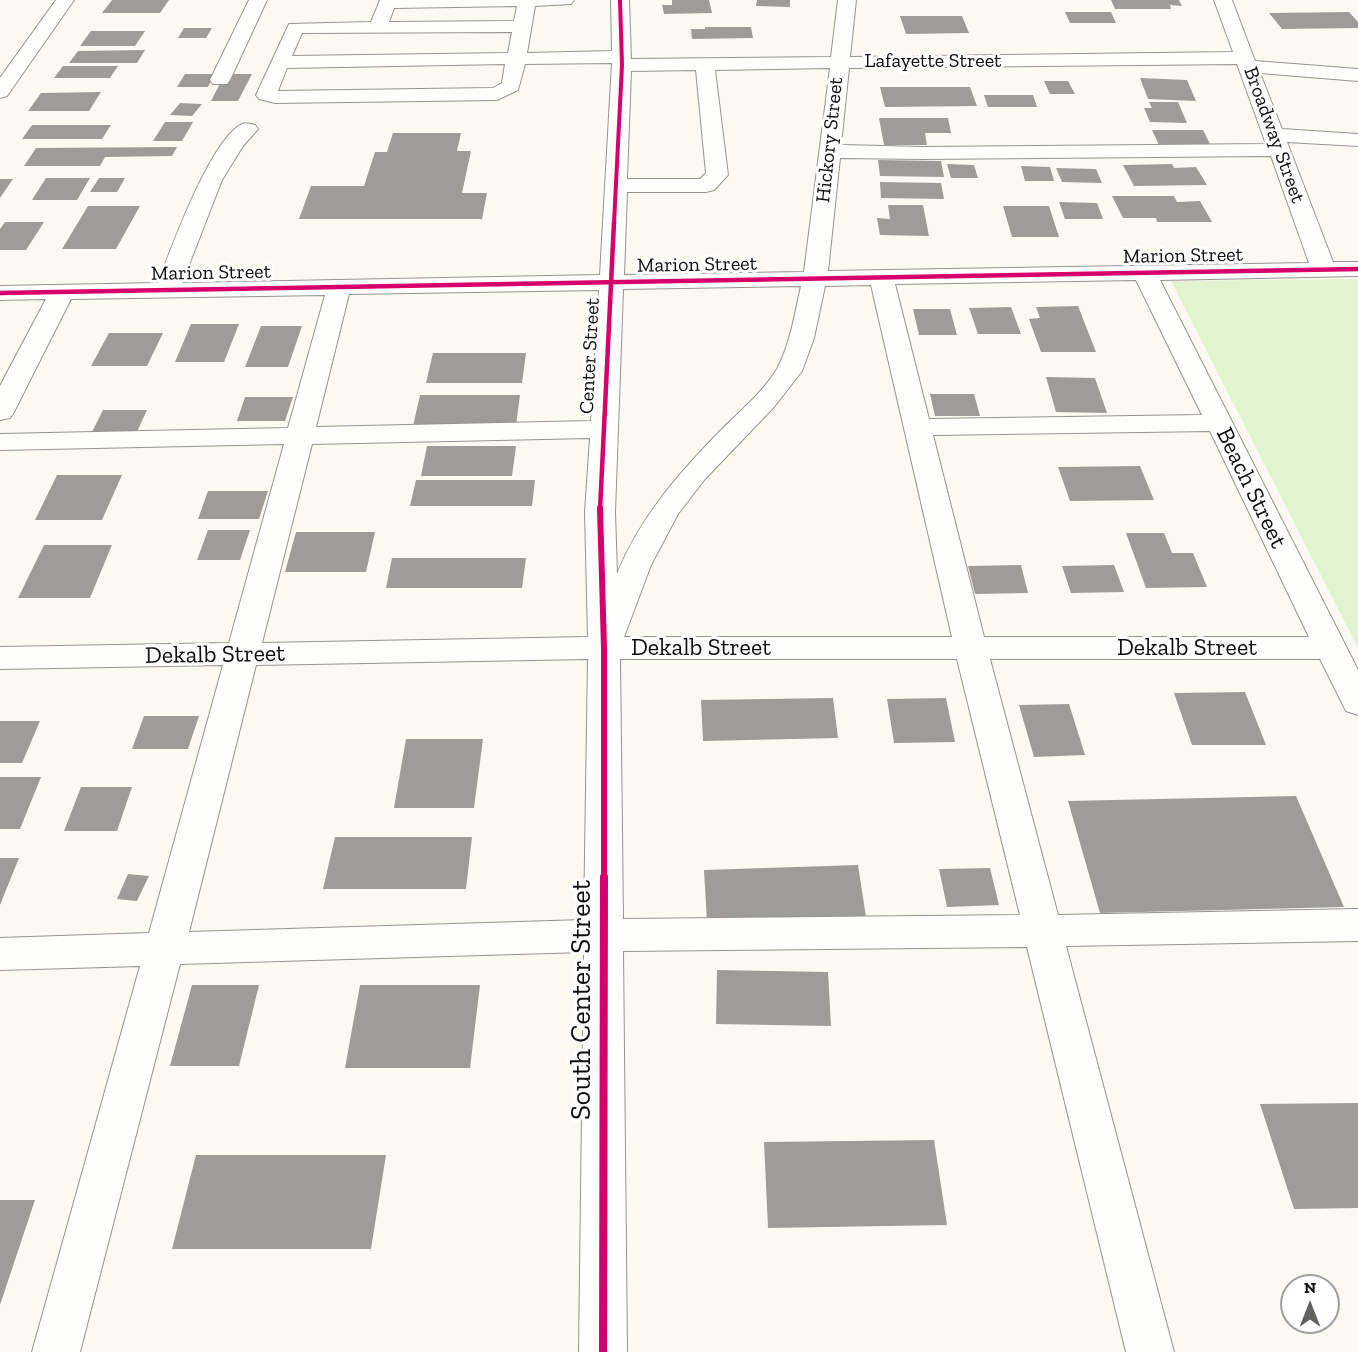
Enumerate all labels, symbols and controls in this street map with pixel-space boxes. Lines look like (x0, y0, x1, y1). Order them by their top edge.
street label: Lafayette Street (864, 49, 1002, 73)
street label: Broadway Street (1238, 64, 1310, 206)
street label: Hickory Street (811, 76, 849, 204)
street label: Marion Street (1123, 243, 1243, 269)
street label: Marion Street (637, 252, 757, 278)
street label: Marion Street (151, 260, 271, 286)
street label: Center Street (575, 297, 605, 415)
street label: Beach Street (1209, 423, 1293, 553)
street label: Dekalb Street (631, 634, 771, 662)
street label: Dekalb Street (1117, 634, 1257, 662)
street label: Dekalb Street (145, 639, 285, 671)
street label: South Center Street (565, 880, 599, 1120)
north arrow (1280, 1274, 1340, 1334)
text: N (1304, 1278, 1316, 1297)

